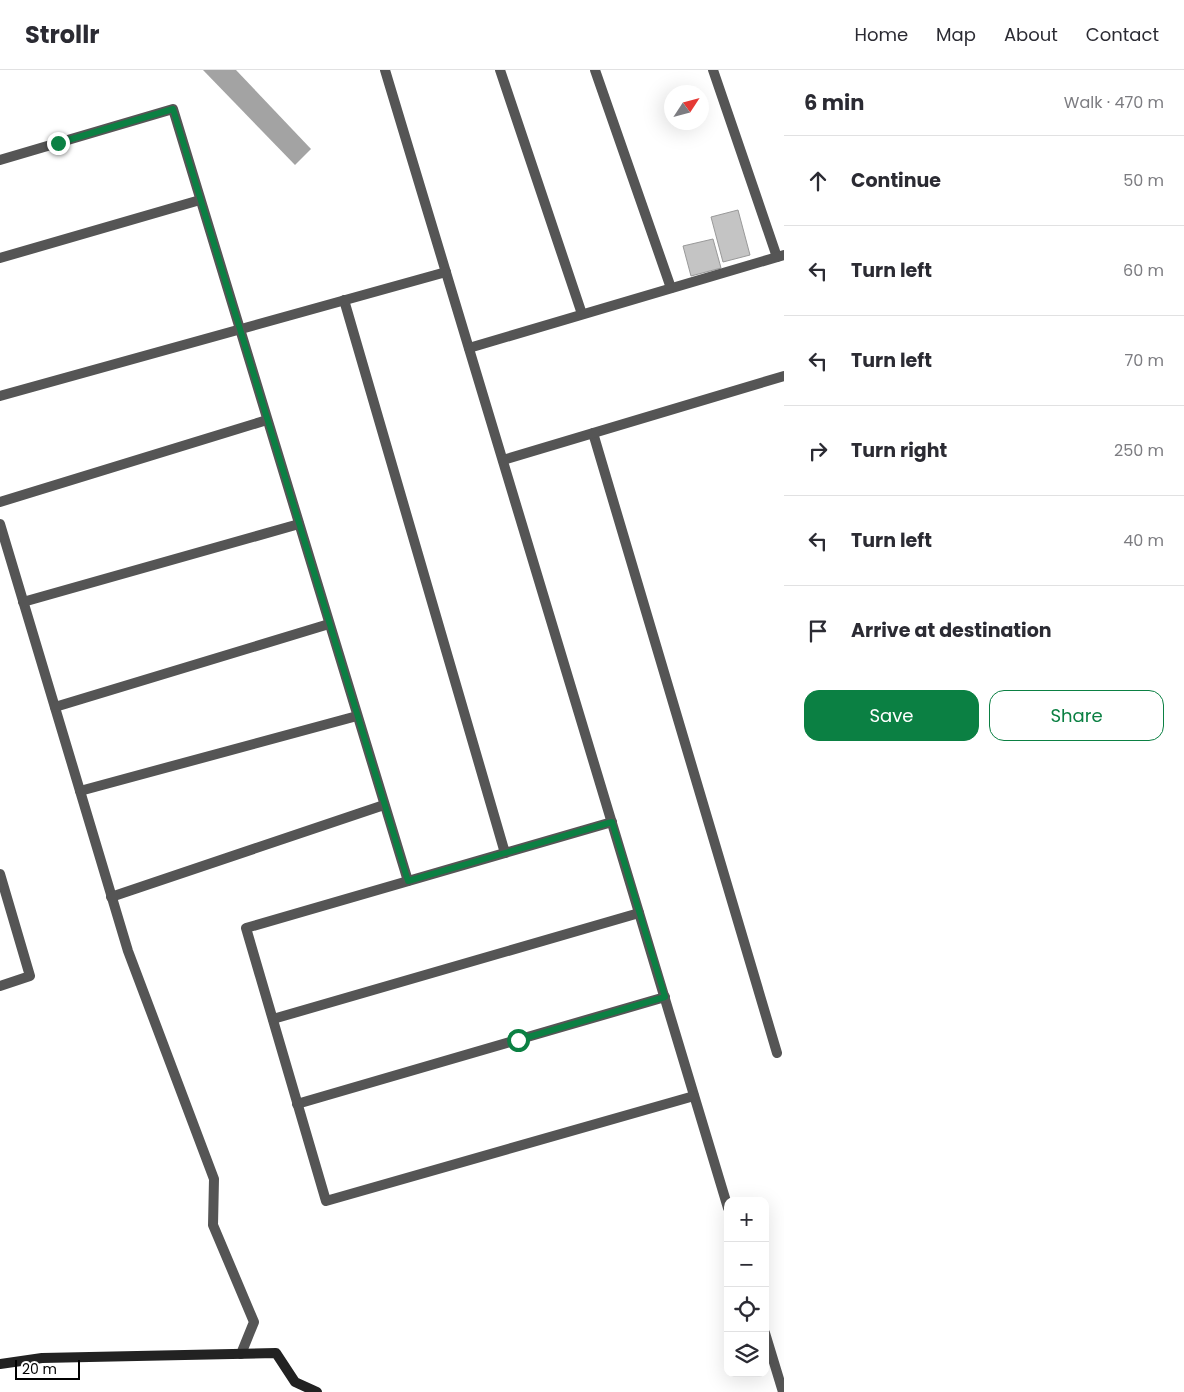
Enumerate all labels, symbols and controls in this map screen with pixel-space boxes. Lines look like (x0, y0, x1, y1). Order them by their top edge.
text: Strollr (25, 18, 100, 51)
text: Home (854, 22, 908, 47)
text: Map (936, 22, 976, 47)
text: About (1004, 22, 1058, 47)
text: Contact (1086, 22, 1159, 47)
north arrow (664, 85, 709, 130)
text: 6 min (804, 88, 864, 117)
text: Walk · 470 m (1064, 91, 1164, 114)
route end (47, 132, 70, 155)
icon: ahead (804, 167, 832, 195)
text: Continue (851, 167, 941, 194)
text: 50 m (1123, 169, 1164, 192)
icon: left (804, 257, 832, 285)
text: Turn left (851, 257, 932, 284)
text: 60 m (1123, 259, 1164, 282)
icon: left (804, 347, 832, 375)
text: Turn left (851, 347, 932, 374)
text: 70 m (1124, 349, 1164, 372)
icon: right (804, 437, 832, 465)
text: Turn right (851, 437, 947, 464)
text: 250 m (1114, 439, 1164, 462)
icon: left (804, 527, 832, 555)
text: Turn left (851, 527, 932, 554)
text: 40 m (1123, 529, 1164, 552)
icon: arrive (804, 617, 832, 645)
text: Arrive at destination (851, 617, 1052, 644)
button: Save (804, 690, 979, 741)
button: Share (989, 690, 1164, 741)
route start (507, 1029, 530, 1052)
map controls (724, 1197, 769, 1377)
button: + (724, 1197, 769, 1242)
button: − (724, 1242, 769, 1287)
button: locate (724, 1287, 769, 1332)
button: layers (724, 1332, 769, 1377)
scale bar (15, 1357, 80, 1380)
text: 20 m (22, 1359, 57, 1379)

